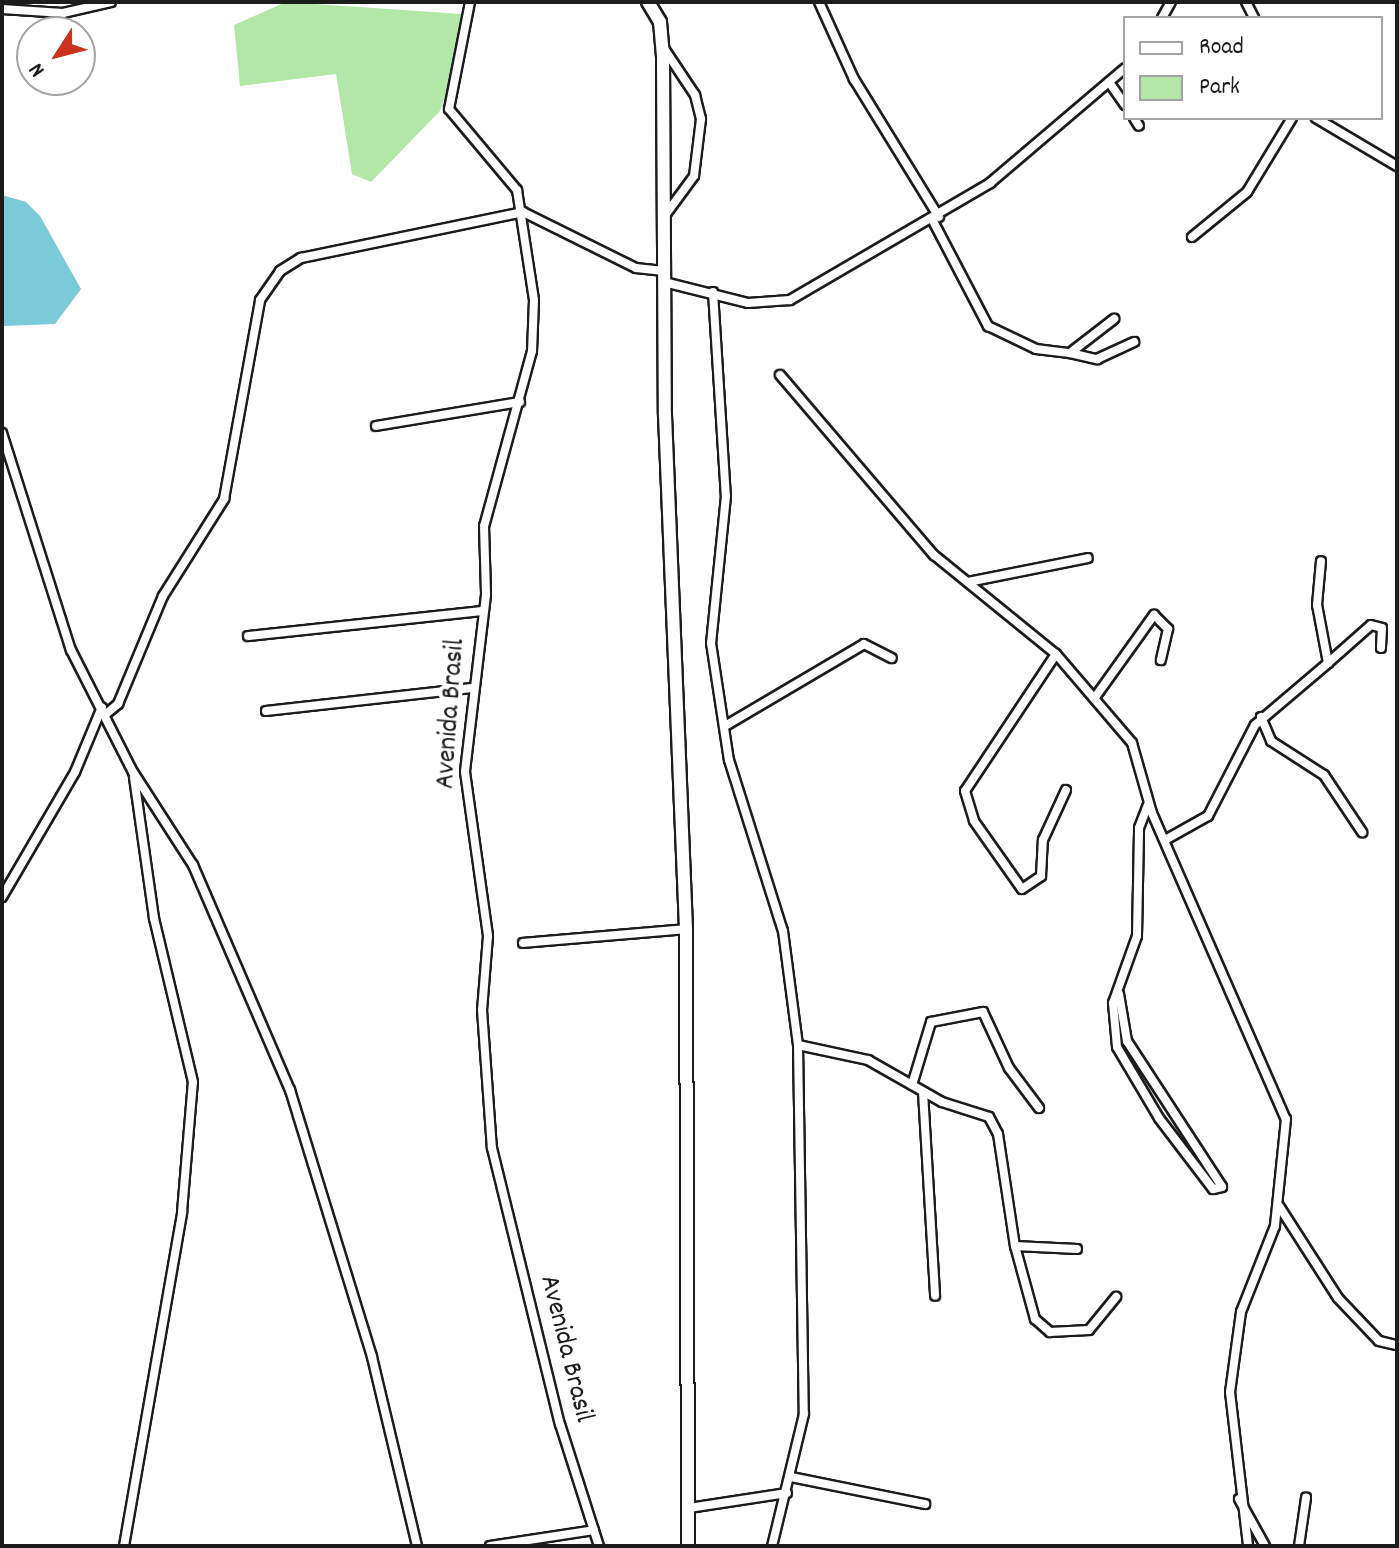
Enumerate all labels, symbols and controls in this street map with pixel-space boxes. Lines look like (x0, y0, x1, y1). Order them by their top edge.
north arrow (16, 16, 96, 96)
legend (1123, 16, 1383, 120)
text: Road (1199, 31, 1244, 65)
text: N (22, 56, 54, 83)
text: Park (1199, 71, 1240, 105)
street label: Avenida Brasil (430, 638, 474, 790)
street label: Avenida Brasil (531, 1272, 599, 1426)

